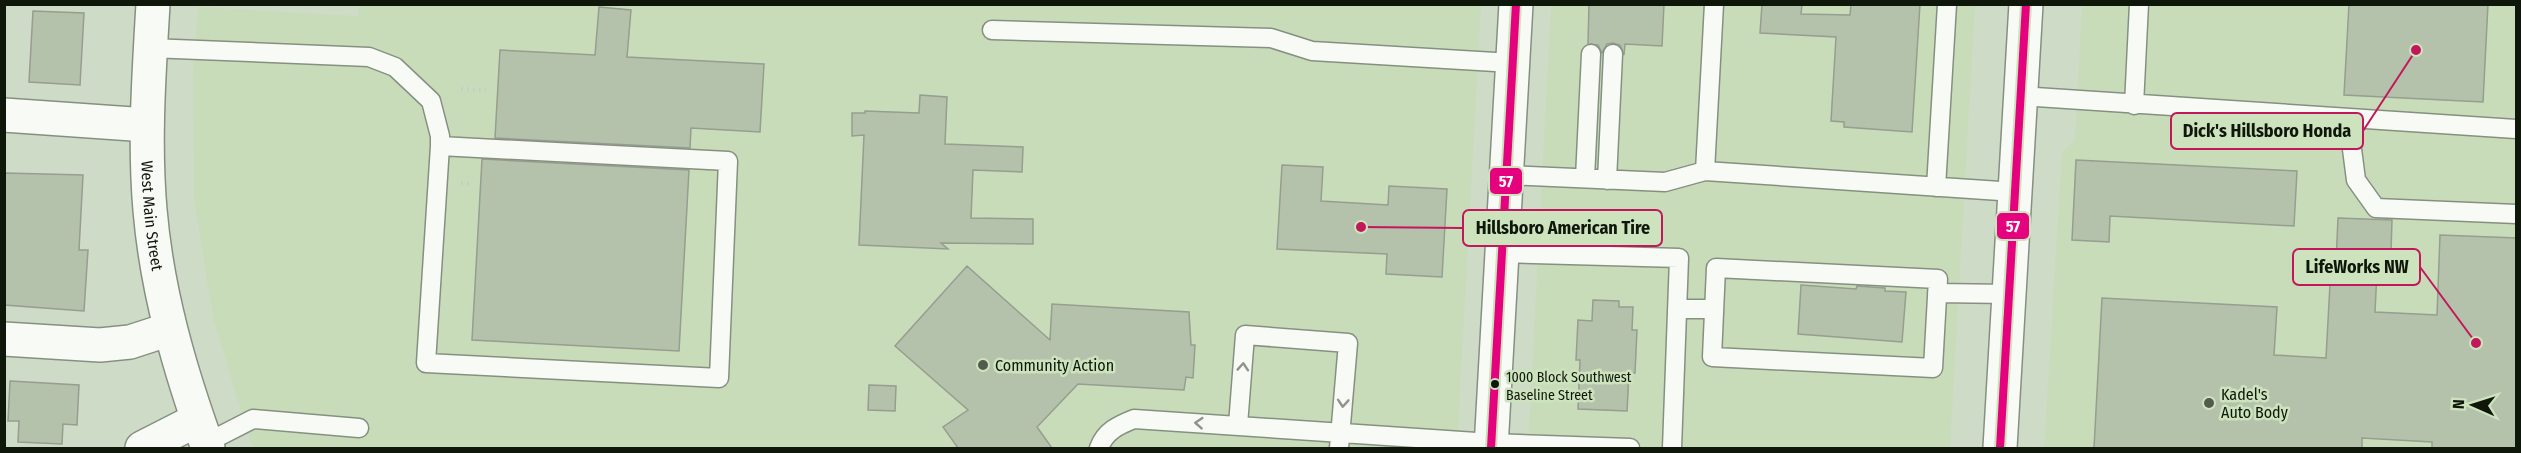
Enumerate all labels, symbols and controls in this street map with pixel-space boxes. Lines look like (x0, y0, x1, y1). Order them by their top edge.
callout: Dick's Hillsboro Honda (2171, 113, 2363, 149)
text: Dick's Hillsboro Honda (2183, 120, 2351, 142)
street label: West Main Street (137, 160, 167, 273)
line badge: 57 (1489, 167, 1523, 195)
text: 57 (1499, 172, 1513, 191)
callout: Hillsboro American Tire (1463, 210, 1662, 246)
line badge: 57 (1996, 212, 2030, 240)
text: Hillsboro American Tire (1476, 217, 1650, 239)
text: 57 (2006, 217, 2020, 236)
callout: LifeWorks NW (2293, 249, 2420, 285)
text: LifeWorks NW (2305, 256, 2409, 278)
place label: Community Action (995, 356, 1114, 375)
marker: Community Action (976, 358, 990, 372)
one-way arrow (1236, 363, 1249, 372)
place label: 1000 Block Southwest Baseline Street (1506, 369, 1632, 404)
north arrow (2443, 375, 2503, 435)
marker: 1000 Block Southwest Baseline Street (1489, 378, 1501, 390)
place label: Kadel's Auto Body (2221, 385, 2289, 422)
marker: Kadel's Auto Body (2202, 396, 2216, 410)
one-way arrow (1337, 399, 1350, 408)
text: N (2449, 399, 2468, 410)
one-way arrow (1194, 417, 1204, 430)

